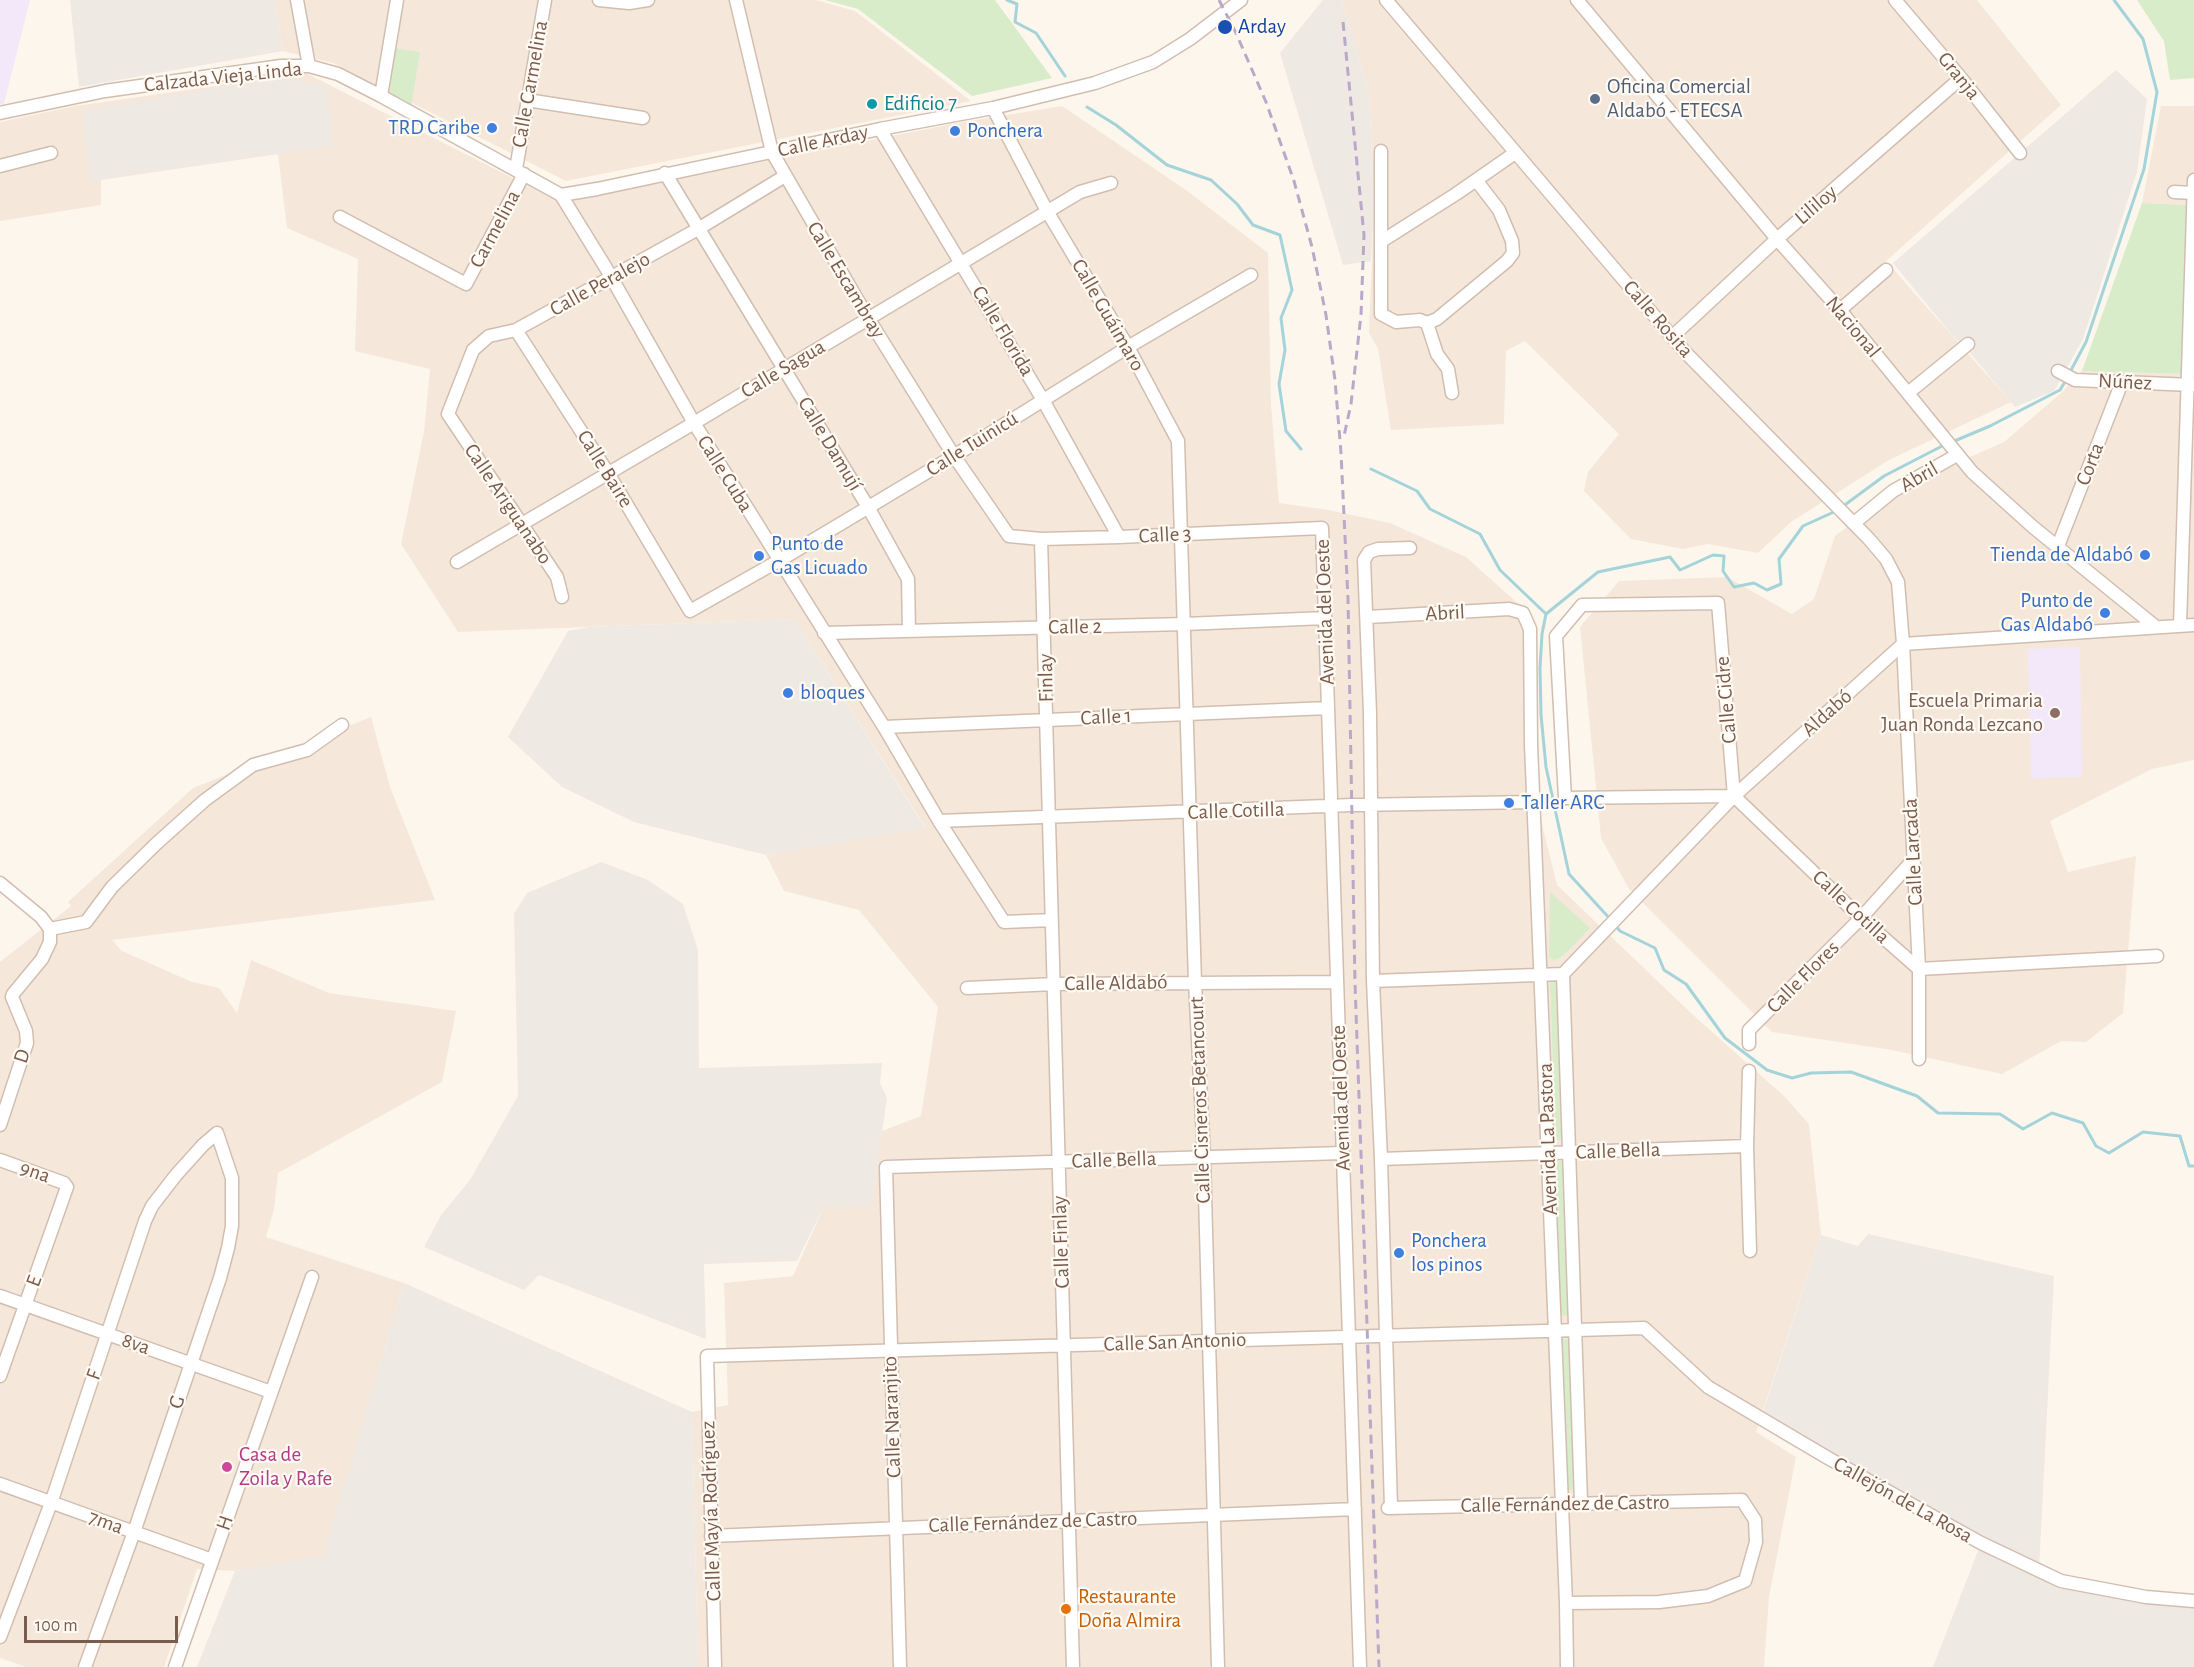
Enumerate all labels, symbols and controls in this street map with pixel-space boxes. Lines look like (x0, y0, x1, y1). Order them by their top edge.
place label: Arday (1238, 14, 1286, 40)
street label: Calle Carmelina (506, 18, 554, 150)
marker: Arday (1216, 18, 1234, 36)
street label: Granja (1932, 47, 1986, 105)
street label: Calzada Vieja Linda (143, 56, 303, 98)
place label: Oficina Comercial Aldabó - ETECSA (1607, 74, 1751, 124)
place label: Edificio 7 (884, 91, 957, 117)
marker: Oficina Comercial Aldabó - ETECSA (1588, 92, 1602, 106)
marker: Edificio 7 (865, 97, 879, 111)
place label: TRD Caribe (388, 115, 480, 141)
place label: Ponchera (967, 118, 1043, 144)
street label: Calle Arday (775, 119, 871, 163)
marker: TRD Caribe (485, 121, 499, 135)
marker: Ponchera (948, 124, 962, 138)
street label: Lililoy (1790, 180, 1842, 230)
street label: Carmelina (464, 186, 526, 272)
street label: Calle Escambray (801, 217, 891, 343)
street label: Calle Peralejo (545, 246, 655, 322)
street label: Calle Guáimaro (1066, 254, 1150, 376)
street label: Calle Rosita (1617, 275, 1699, 363)
street label: Calle Florida (966, 281, 1040, 381)
street label: Nacional (1820, 291, 1886, 363)
street label: Calle Sagua (736, 334, 830, 404)
street label: Núñez (2097, 368, 2153, 396)
street label: Calle Damují (792, 392, 868, 496)
street label: Calle Tuinicú (921, 406, 1023, 482)
street label: Calle Baire (571, 426, 639, 512)
street label: Calle Cuba (692, 431, 758, 517)
street label: Calle Ariguanabo (458, 439, 558, 569)
street label: Corta (2070, 439, 2110, 489)
street label: Abril (1895, 456, 1943, 498)
street label: Calle 3 (1138, 521, 1192, 549)
place label: Punto de Gas Licuado (771, 531, 868, 581)
street label: Avenida del Oeste (1310, 539, 1340, 685)
place label: Tienda de Aldabó (1990, 542, 2133, 568)
marker: Tienda de Aldabó (2138, 548, 2152, 562)
marker: Punto de Gas Licuado (752, 549, 766, 563)
place label: Punto de Gas Aldabó (2001, 588, 2093, 638)
street label: Abril (1424, 599, 1466, 627)
marker: Punto de Gas Aldabó (2098, 606, 2112, 620)
street label: Calle 2 (1048, 614, 1102, 640)
street label: Finlay (1033, 653, 1059, 703)
street label: Calle Cidre (1710, 655, 1742, 745)
place label: bloques (800, 680, 865, 706)
street label: Aldabó (1797, 684, 1857, 742)
marker: bloques (781, 686, 795, 700)
place label: Escuela Primaria Juan Ronda Lezcano (1881, 688, 2043, 738)
street label: Calle 1 (1080, 703, 1132, 731)
marker: Escuela Primaria Juan Ronda Lezcano (2048, 706, 2062, 720)
place label: Taller ARC (1521, 790, 1604, 816)
marker: Taller ARC (1502, 796, 1516, 810)
street label: Calle Cotilla (1187, 797, 1285, 825)
street label: Calle Larcada (1898, 798, 1928, 906)
street label: Calle Cotilla (1807, 865, 1895, 949)
street label: Calle Flores (1761, 935, 1845, 1019)
street label: Calle Aldabó (1064, 970, 1168, 996)
street label: Calle Cisneros Betancourt (1184, 996, 1216, 1204)
street label: Avenida del Oeste (1326, 1025, 1356, 1171)
street label: D (8, 1046, 36, 1066)
street label: Avenida La Pastora (1533, 1062, 1563, 1216)
street label: Calle Bella (1575, 1137, 1661, 1165)
street label: Calle Bella (1071, 1146, 1157, 1174)
street label: 9na (17, 1155, 53, 1189)
street label: Calle Finlay (1047, 1195, 1075, 1289)
place label: Ponchera los pinos (1411, 1228, 1487, 1278)
marker: Ponchera los pinos (1392, 1246, 1406, 1260)
street label: E (20, 1272, 48, 1290)
street label: 8va (119, 1327, 153, 1361)
street label: Calle San Antonio (1103, 1327, 1247, 1357)
street label: Calle Naranjito (877, 1356, 907, 1478)
street label: F (81, 1367, 107, 1383)
street label: G (163, 1392, 191, 1412)
street label: Calle Mayía Rodríguez (695, 1420, 727, 1602)
place label: Casa de Zoila y Rafe (239, 1442, 332, 1492)
street label: Callejón de La Rosa (1829, 1451, 1977, 1549)
marker: Casa de Zoila y Rafe (220, 1460, 234, 1474)
street label: Calle Fernández de Castro (1460, 1490, 1670, 1518)
street label: 7ma (85, 1504, 127, 1540)
street label: Calle Fernández de Castro (928, 1506, 1138, 1538)
street label: H (211, 1512, 239, 1534)
place label: Restaurante Doña Almira (1078, 1584, 1181, 1634)
marker: Restaurante Doña Almira (1059, 1602, 1073, 1616)
scale bar (27, 1604, 182, 1642)
text: 100 m (35, 1617, 78, 1635)

